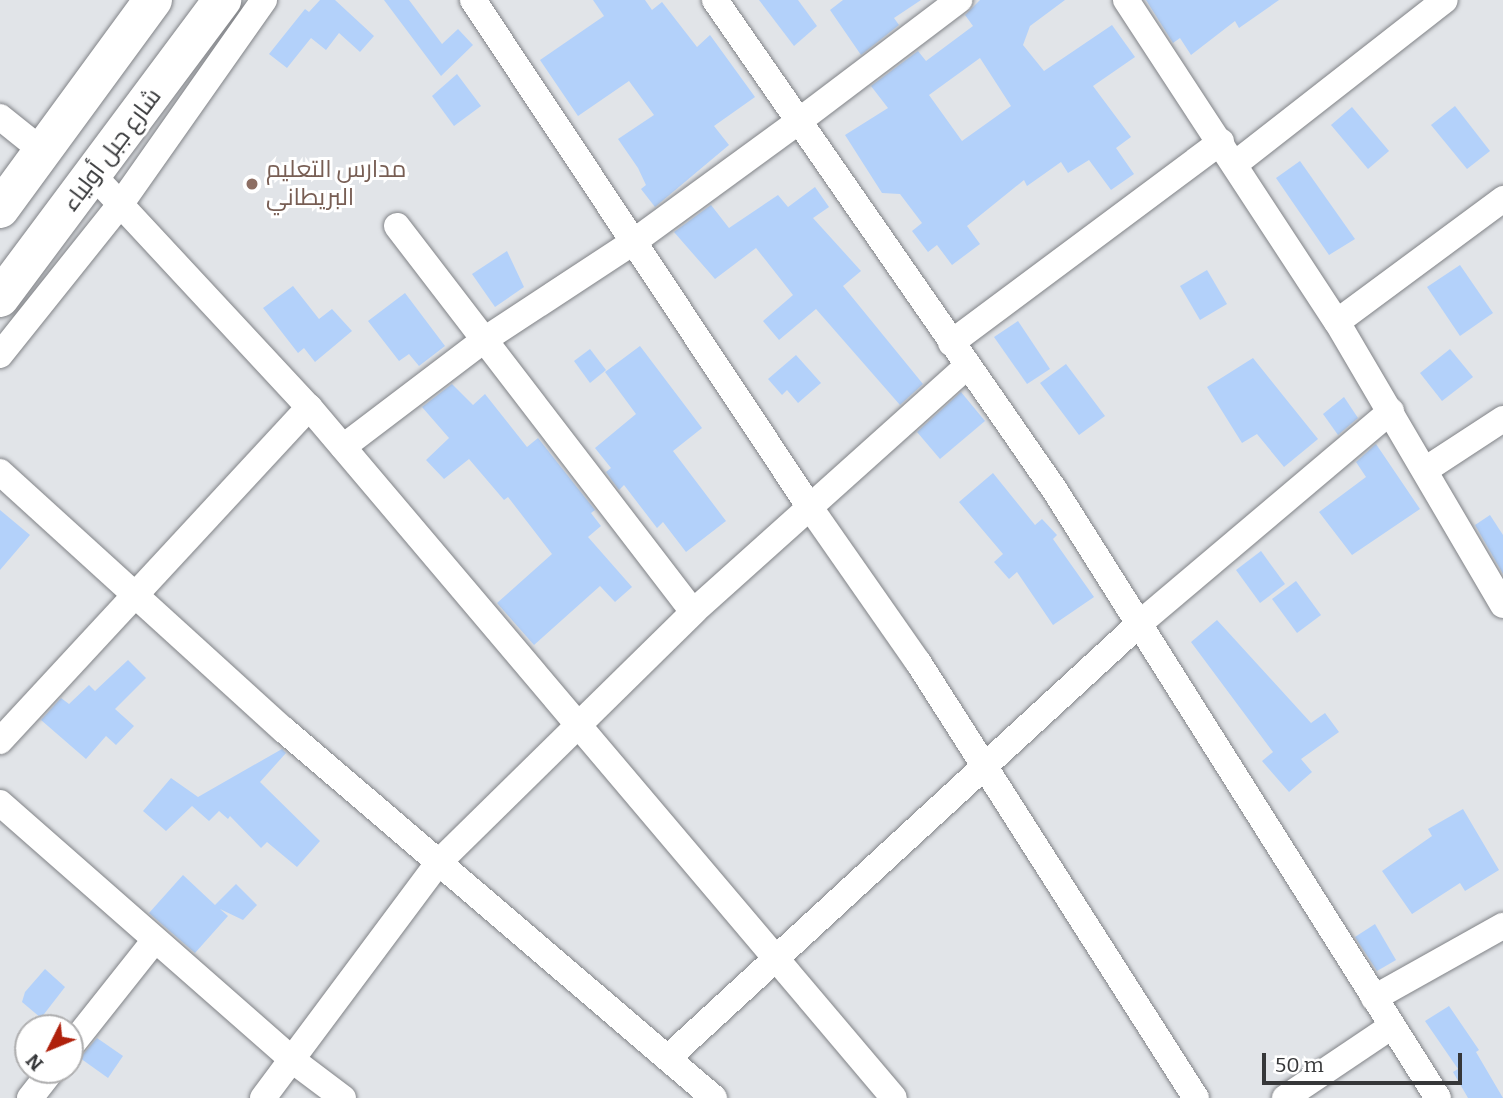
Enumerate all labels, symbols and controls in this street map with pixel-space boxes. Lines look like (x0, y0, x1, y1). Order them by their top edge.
street label: شارع جبل أولياء (56, 83, 168, 217)
place label: مدارس التعليم البريطاني (266, 156, 406, 212)
marker: مدارس التعليم البريطاني (244, 176, 260, 192)
north arrow (14, 1014, 84, 1084)
scale bar (1265, 1038, 1464, 1082)
text: N (21, 1049, 48, 1076)
text: 50 m (1275, 1052, 1324, 1078)

